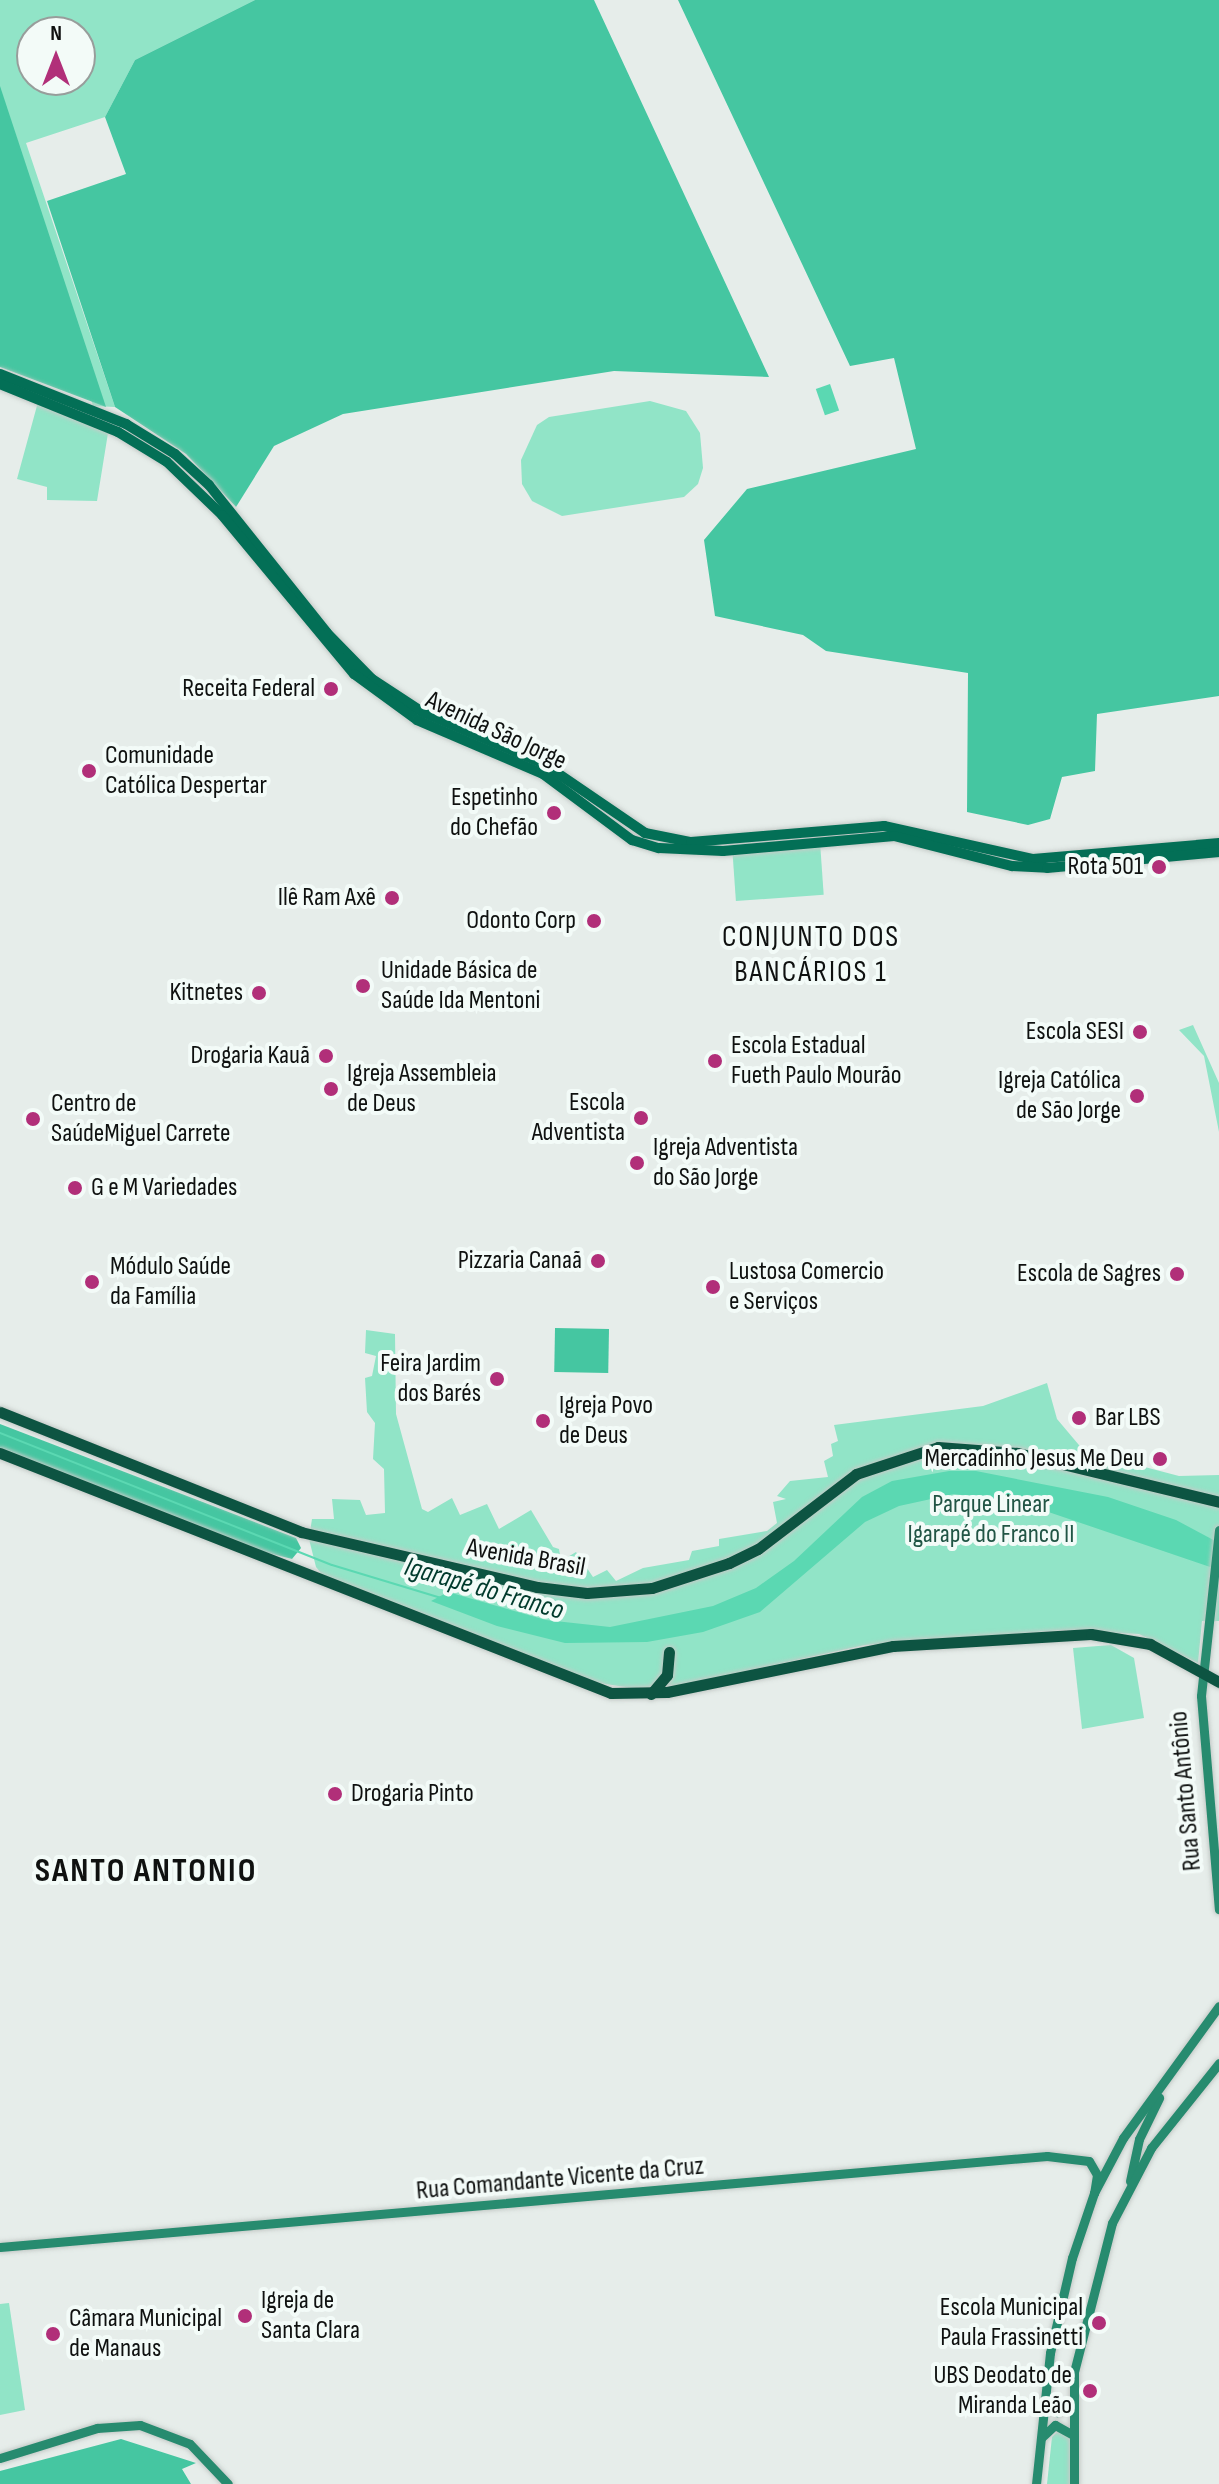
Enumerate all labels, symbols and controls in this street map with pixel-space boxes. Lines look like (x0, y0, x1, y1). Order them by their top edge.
north arrow (16, 16, 96, 96)
text: N (50, 20, 62, 47)
place label: Receita Federal (182, 673, 315, 705)
marker: Receita Federal (322, 680, 340, 698)
street label: Avenida São Jorge (421, 685, 571, 777)
place label: Comunidade Católica Despertar (105, 740, 267, 802)
marker: Comunidade Católica Despertar (80, 762, 98, 780)
place label: Espetinho do Chefão (450, 782, 538, 844)
marker: Espetinho do Chefão (545, 804, 563, 822)
place label: Rota 501 (1067, 851, 1143, 883)
marker: Rota 501 (1150, 858, 1168, 876)
place label: Ilê Ram Axê (278, 882, 376, 914)
marker: Ilê Ram Axê (383, 889, 401, 907)
place label: Odonto Corp (466, 905, 576, 937)
marker: Odonto Corp (583, 910, 605, 932)
district label: CONJUNTO DOS BANCÁRIOS 1 (722, 919, 900, 990)
place label: Unidade Básica de Saúde Ida Mentoni (381, 955, 540, 1016)
marker: Unidade Básica de Saúde Ida Mentoni (352, 975, 374, 997)
place label: Kitnetes (169, 977, 243, 1009)
marker: Kitnetes (250, 984, 268, 1002)
place label: Escola SESI (1026, 1016, 1124, 1048)
marker: Escola SESI (1131, 1023, 1149, 1041)
place label: Escola Estadual Fueth Paulo Mourão (731, 1030, 901, 1092)
place label: Drogaria Kauã (190, 1040, 310, 1072)
marker: Drogaria Kauã (317, 1047, 335, 1065)
marker: Escola Estadual Fueth Paulo Mourão (706, 1052, 724, 1070)
place label: Igreja Assembleia de Deus (347, 1058, 497, 1120)
place label: Igreja Católica de São Jorge (998, 1065, 1121, 1126)
marker: Igreja Assembleia de Deus (322, 1080, 340, 1098)
place label: Escola Adventista (532, 1087, 625, 1148)
marker: Igreja Católica de São Jorge (1128, 1087, 1146, 1105)
place label: Centro de SaúdeMiguel Carrete (51, 1088, 230, 1150)
marker: Centro de SaúdeMiguel Carrete (22, 1108, 44, 1130)
marker: Escola Adventista (632, 1109, 650, 1127)
place label: Igreja Adventista do São Jorge (653, 1132, 798, 1194)
marker: Igreja Adventista do São Jorge (628, 1154, 646, 1172)
place label: G e M Variedades (91, 1172, 237, 1204)
marker: G e M Variedades (66, 1179, 84, 1197)
place label: Pizzaria Canaã (458, 1245, 582, 1277)
place label: Módulo Saúde da Família (110, 1251, 231, 1312)
marker: Pizzaria Canaã (589, 1252, 607, 1270)
place label: Lustosa Comercio e Serviços (729, 1256, 884, 1318)
place label: Escola de Sagres (1017, 1258, 1161, 1290)
marker: Escola de Sagres (1168, 1265, 1186, 1283)
marker: Módulo Saúde da Família (81, 1271, 103, 1293)
marker: Lustosa Comercio e Serviços (704, 1278, 722, 1296)
place label: Feira Jardim dos Barés (380, 1348, 481, 1410)
marker: Feira Jardim dos Barés (488, 1370, 506, 1388)
place label: Igreja Povo de Deus (559, 1390, 653, 1452)
place label: Bar LBS (1095, 1402, 1161, 1434)
marker: Bar LBS (1070, 1409, 1088, 1427)
marker: Igreja Povo de Deus (534, 1412, 552, 1430)
place label: Mercadinho Jesus Me Deu (925, 1443, 1144, 1475)
marker: Mercadinho Jesus Me Deu (1151, 1450, 1169, 1468)
park label: Parque Linear Igarapé do Franco II (907, 1489, 1075, 1550)
street label: Avenida Brasil (464, 1532, 588, 1584)
water label: Igarapé do Franco (401, 1550, 567, 1628)
street label: Rua Santo Antônio (1163, 1710, 1209, 1872)
place label: Drogaria Pinto (351, 1778, 474, 1810)
marker: Drogaria Pinto (326, 1785, 344, 1803)
district label: SANTO ANTONIO (35, 1851, 257, 1891)
street label: Rua Comandante Vicente da Cruz (415, 2151, 705, 2207)
place label: Igreja de Santa Clara (261, 2285, 360, 2346)
place label: Escola Municipal Paula Frassinetti (940, 2292, 1083, 2354)
place label: Câmara Municipal de Manaus (69, 2303, 222, 2364)
marker: Igreja de Santa Clara (236, 2307, 254, 2325)
marker: Escola Municipal Paula Frassinetti (1090, 2314, 1108, 2332)
marker: Câmara Municipal de Manaus (44, 2325, 62, 2343)
place label: UBS Deodato de Miranda Leão (933, 2360, 1072, 2422)
marker: UBS Deodato de Miranda Leão (1079, 2380, 1101, 2402)

